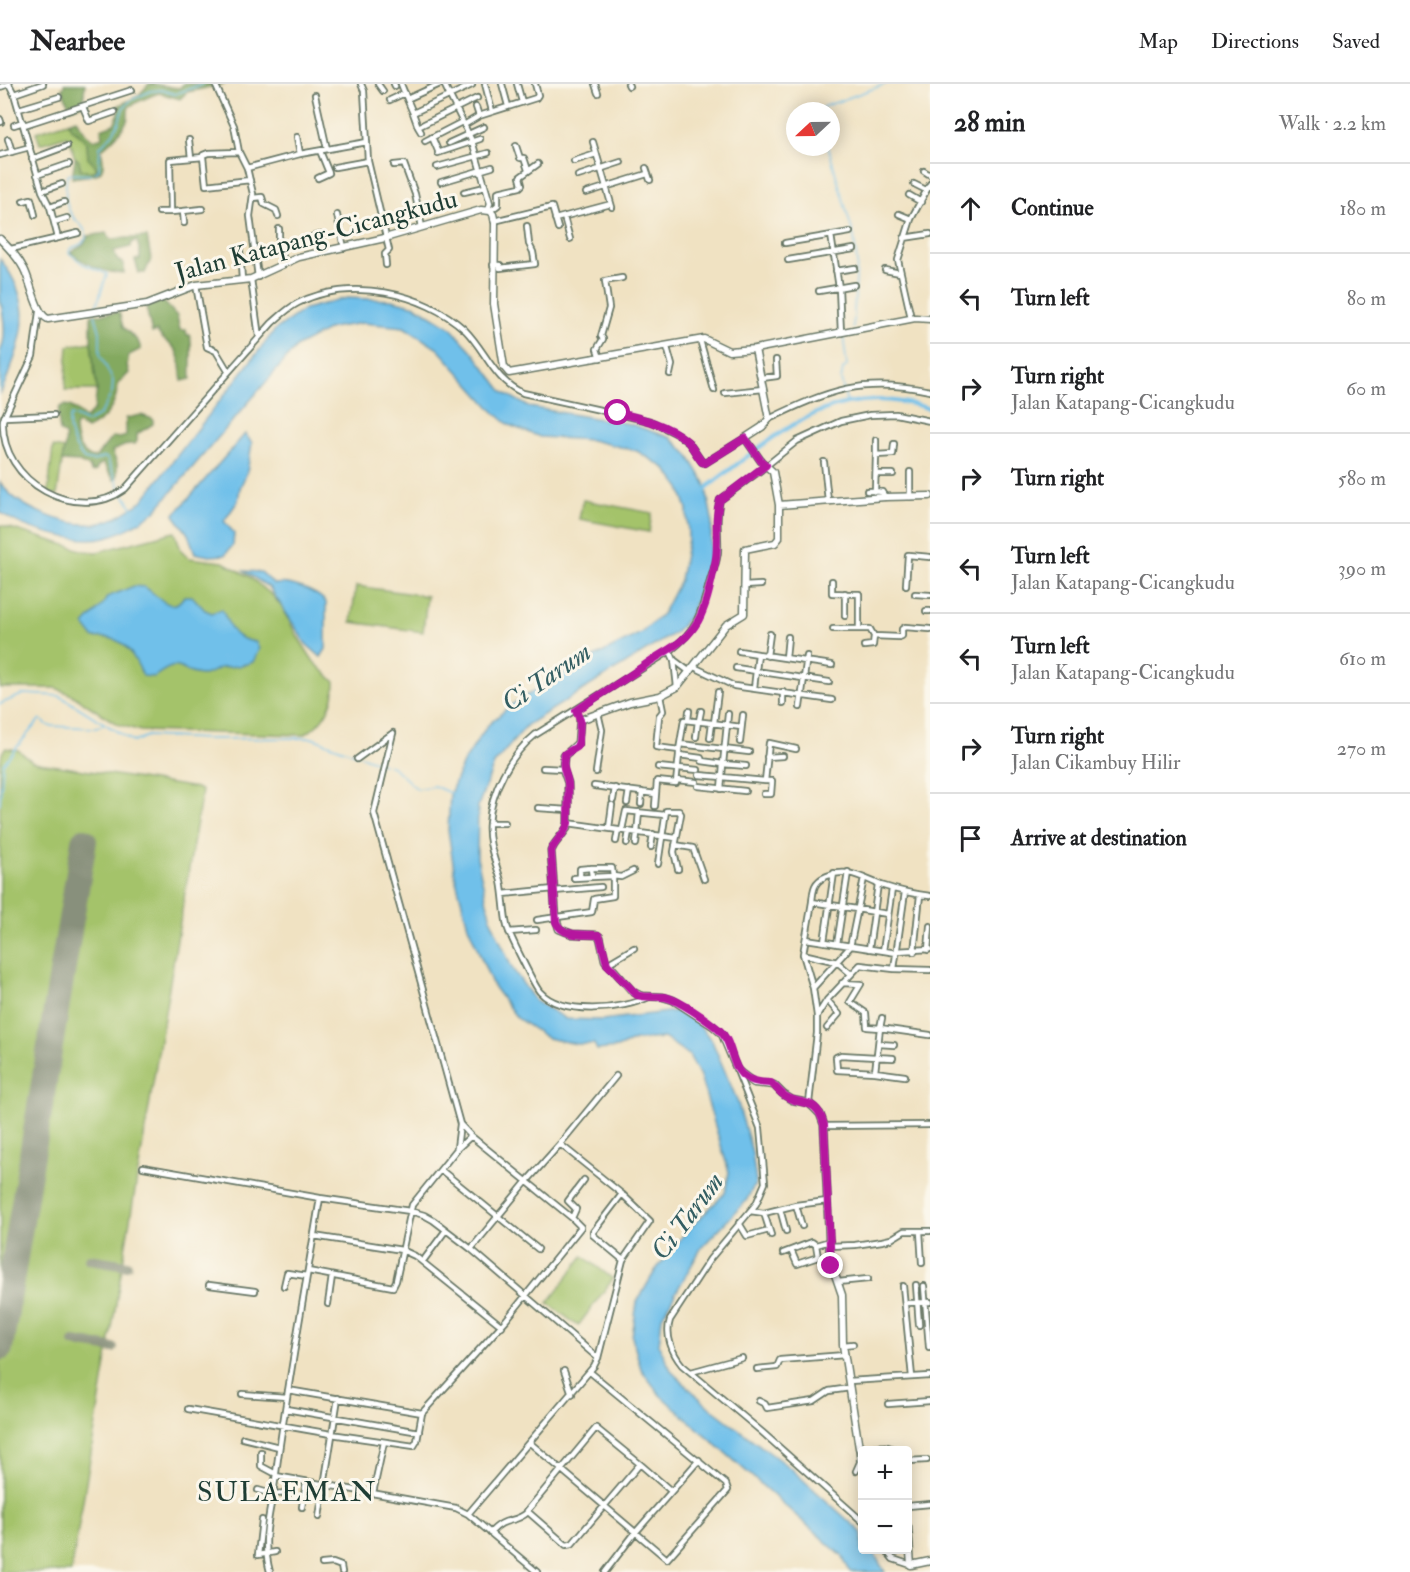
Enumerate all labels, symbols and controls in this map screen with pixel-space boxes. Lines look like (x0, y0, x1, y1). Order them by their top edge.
text: Nearbee (30, 24, 125, 59)
text: Map (1138, 28, 1178, 55)
text: Directions (1211, 28, 1299, 55)
text: Saved (1332, 28, 1380, 55)
north arrow (786, 102, 840, 156)
text: 28 min (954, 107, 1025, 139)
text: Walk · 2.2 km (1279, 111, 1386, 136)
street label: Jalan Katapang-Cicangkudu (171, 183, 461, 290)
icon: ahead (954, 192, 987, 225)
text: Continue (1011, 194, 1094, 222)
text: 180 m (1339, 196, 1386, 221)
icon: left (954, 282, 987, 315)
text: Turn left (1011, 284, 1090, 312)
text: 80 m (1347, 286, 1386, 311)
text: Turn right (1011, 362, 1104, 390)
icon: right (954, 372, 987, 405)
text: 60 m (1346, 376, 1386, 401)
text: Jalan Katapang-Cicangkudu (1011, 390, 1235, 415)
route start (604, 399, 630, 425)
icon: right (954, 462, 987, 495)
text: Turn right (1011, 464, 1104, 492)
text: 580 m (1338, 466, 1386, 491)
text: Turn left (1011, 542, 1090, 570)
icon: left (954, 552, 987, 585)
text: 390 m (1338, 556, 1386, 581)
text: Jalan Katapang-Cicangkudu (1011, 570, 1235, 595)
text: Turn left (1011, 632, 1090, 660)
water label: Ci Tarum (495, 635, 597, 719)
icon: left (954, 642, 987, 675)
text: 610 m (1339, 646, 1386, 671)
text: Jalan Katapang-Cicangkudu (1011, 660, 1235, 685)
text: Turn right (1011, 722, 1104, 750)
icon: right (954, 732, 987, 765)
text: 270 m (1337, 736, 1386, 761)
text: Jalan Cikambuy Hilir (1011, 750, 1180, 775)
icon: arrive (954, 822, 987, 855)
text: Arrive at destination (1011, 824, 1187, 852)
water label: Ci Tarum (644, 1166, 731, 1267)
route end (817, 1252, 843, 1278)
map controls (858, 1446, 912, 1554)
button: + (858, 1446, 912, 1500)
district label: SULAEMAN (197, 1475, 377, 1510)
button: − (858, 1500, 912, 1554)

